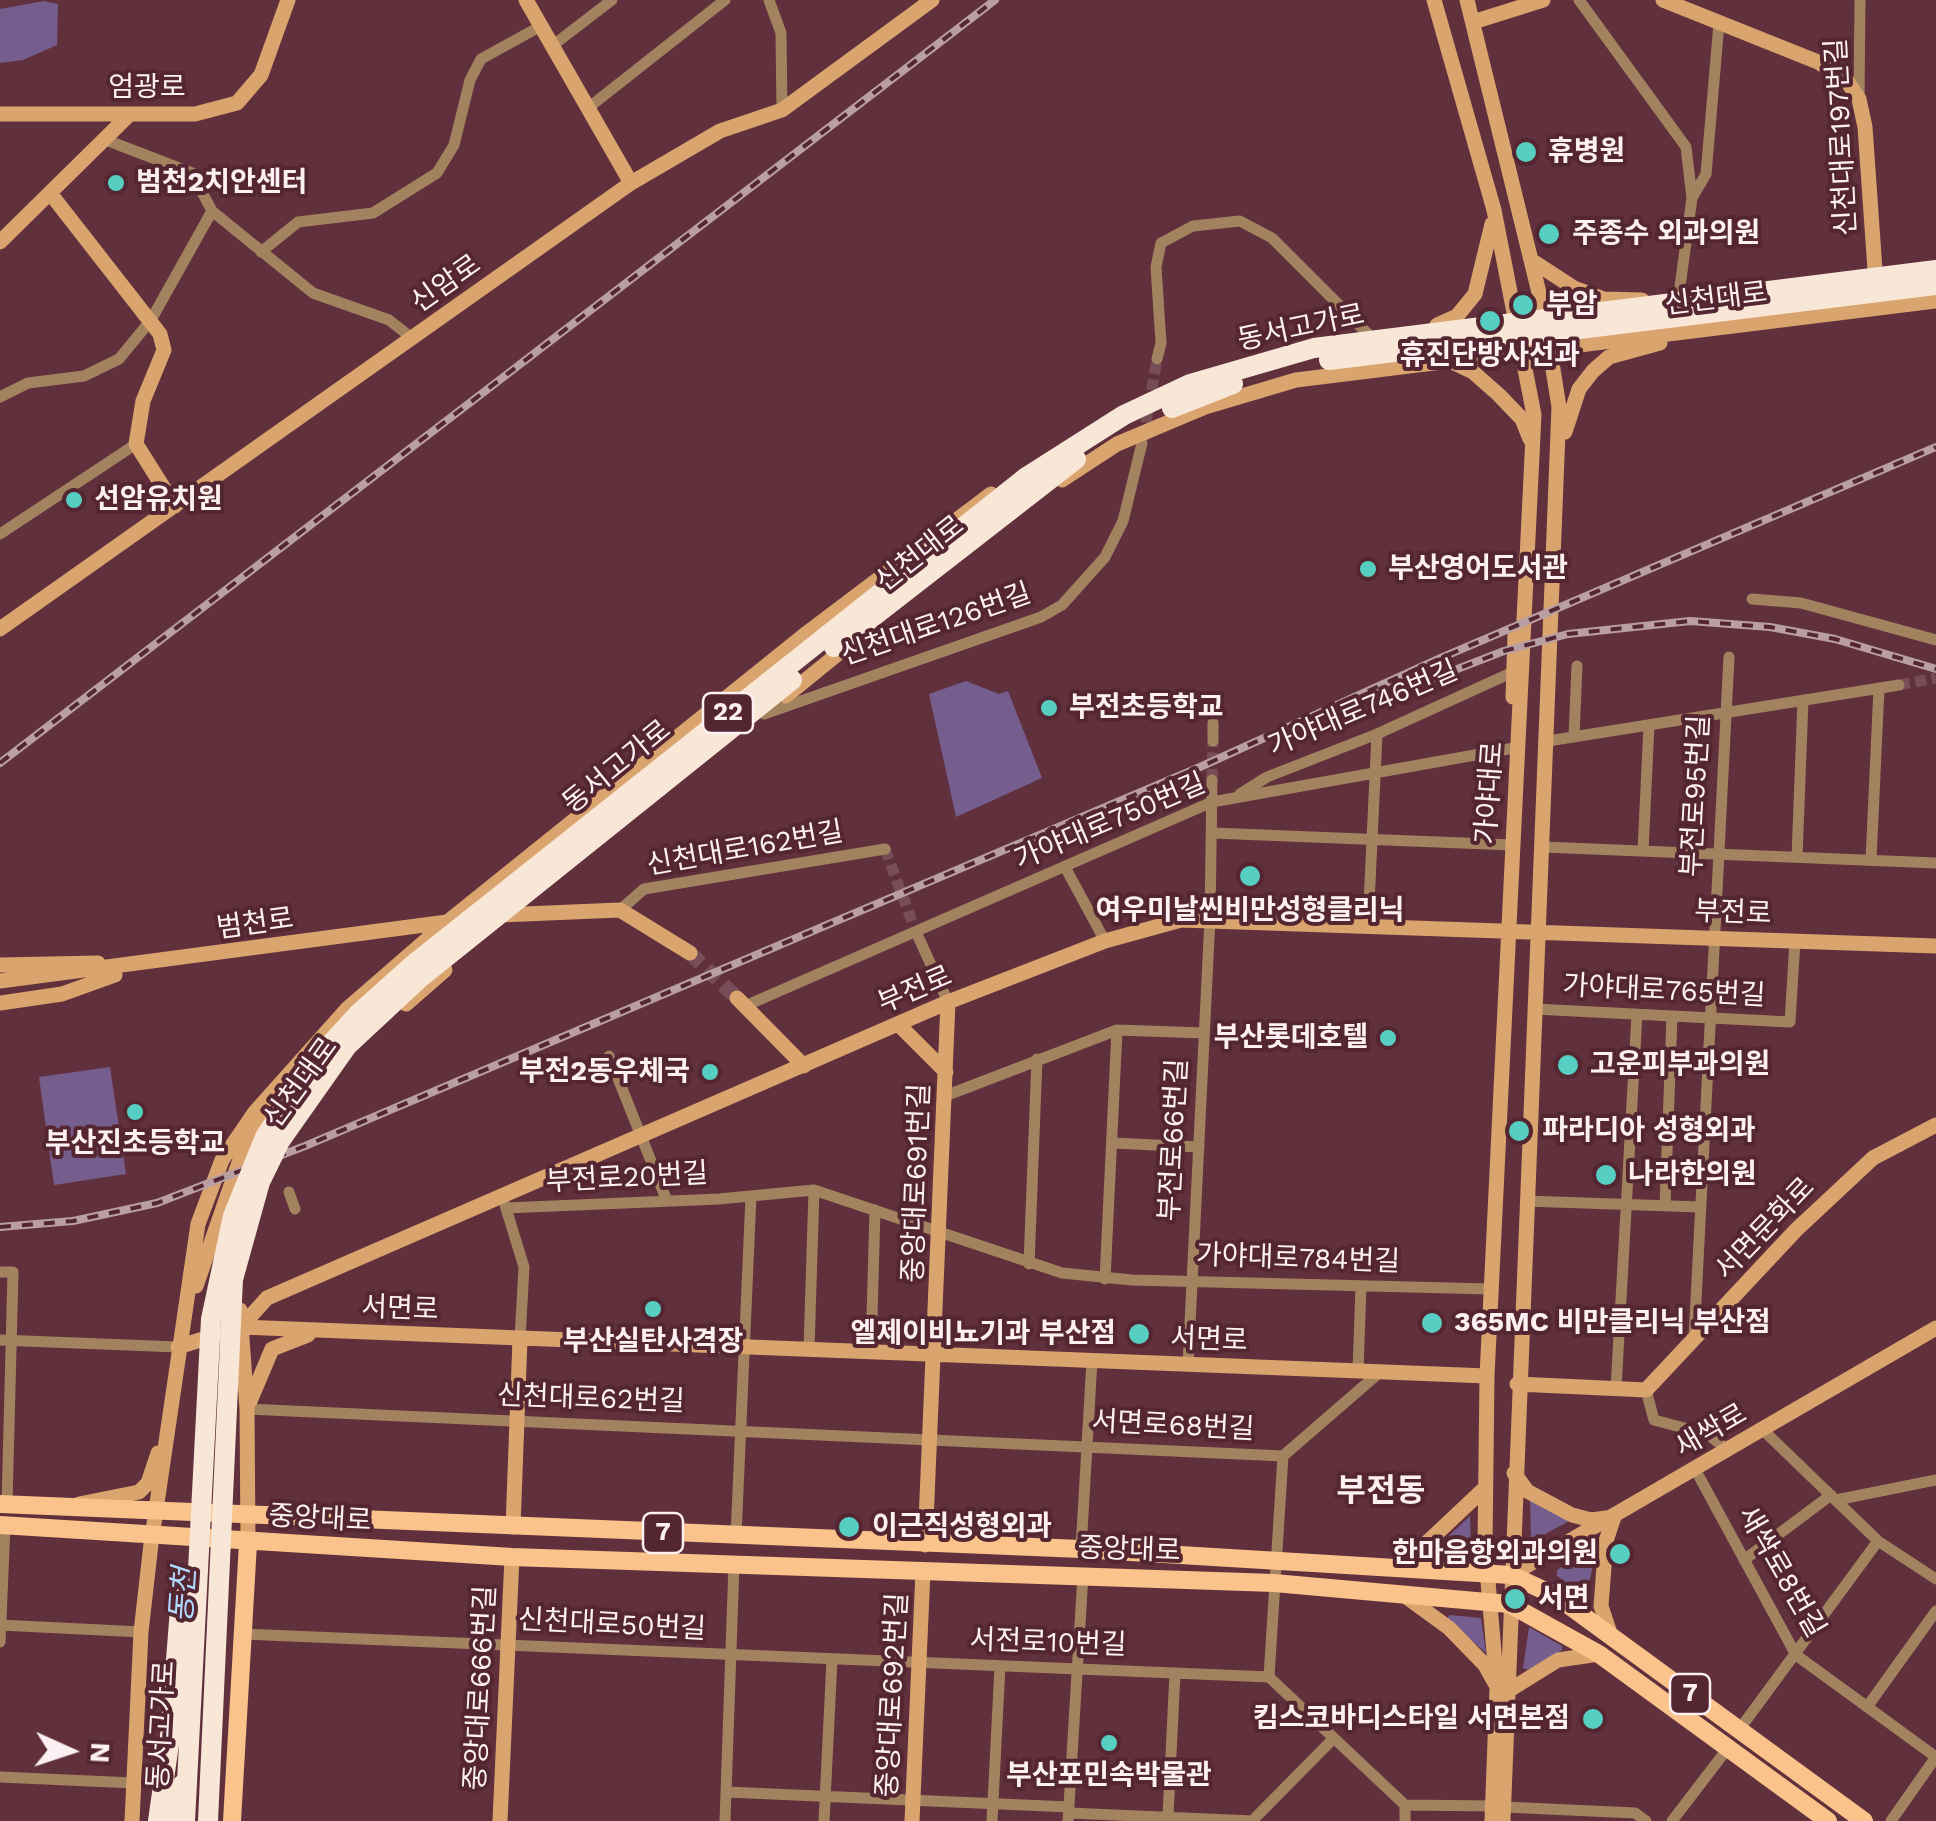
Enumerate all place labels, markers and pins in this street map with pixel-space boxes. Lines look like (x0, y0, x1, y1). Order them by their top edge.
place label: 휴병원 (1548, 135, 1625, 169)
marker: 휴병원 (1513, 139, 1539, 165)
place label: 범천2치안센터 (136, 166, 307, 200)
marker: 범천2치안센터 (105, 172, 127, 194)
place label: 주종수 외과의원 (1572, 217, 1760, 251)
marker: 주종수 외과의원 (1536, 221, 1562, 247)
place label: 부암 (1546, 288, 1598, 322)
marker: 부암 (1510, 292, 1536, 318)
marker: 휴진단방사선과 (1477, 308, 1503, 334)
place label: 휴진단방사선과 (1400, 339, 1580, 373)
place label: 선암유치원 (94, 483, 223, 517)
marker: 선암유치원 (63, 489, 85, 511)
place label: 부산영어도서관 (1388, 552, 1568, 586)
marker: 부산영어도서관 (1357, 558, 1379, 580)
place label: 부전초등학교 (1069, 691, 1224, 725)
marker: 부전초등학교 (1038, 697, 1060, 719)
marker: 여우미날씬비만성형클리닉 (1237, 863, 1263, 889)
place label: 여우미날씬비만성형클리닉 (1095, 894, 1405, 928)
place label: 부산롯데호텔 (1213, 1021, 1368, 1055)
marker: 부산롯데호텔 (1377, 1027, 1399, 1049)
place label: 고운피부과의원 (1590, 1048, 1770, 1082)
marker: 고운피부과의원 (1555, 1052, 1581, 1078)
place label: 부전2동우체국 (519, 1055, 690, 1089)
marker: 부전2동우체국 (699, 1061, 721, 1083)
marker: 부산진초등학교 (124, 1101, 146, 1123)
place label: 파라디아 성형외과 (1542, 1114, 1756, 1148)
marker: 파라디아 성형외과 (1506, 1118, 1532, 1144)
place label: 부산진초등학교 (45, 1127, 225, 1161)
place label: 나라한의원 (1628, 1158, 1757, 1192)
marker: 나라한의원 (1593, 1162, 1619, 1188)
marker: 부산실탄사격장 (642, 1298, 664, 1320)
place label: 365MC 비만클리닉 부산점 (1454, 1306, 1771, 1340)
marker: 365MC 비만클리닉 부산점 (1419, 1310, 1445, 1336)
place label: 엘제이비뇨기과 부산점 (850, 1317, 1116, 1351)
marker: 엘제이비뇨기과 부산점 (1126, 1321, 1152, 1347)
place label: 부산실탄사격장 (563, 1325, 743, 1359)
place label: 이근직성형외과 (872, 1510, 1052, 1544)
marker: 이근직성형외과 (836, 1514, 862, 1540)
place label: 한마음항외과의원 (1392, 1537, 1598, 1571)
marker: 한마음항외과의원 (1607, 1541, 1633, 1567)
place label: 서면 (1538, 1582, 1590, 1616)
marker: 서면 (1502, 1586, 1528, 1612)
place label: 킴스코바디스타일 서면본점 (1253, 1702, 1570, 1736)
marker: 킴스코바디스타일 서면본점 (1580, 1706, 1606, 1732)
marker: 부산포민속박물관 (1098, 1732, 1120, 1754)
place label: 부산포민속박물관 (1006, 1759, 1212, 1793)

